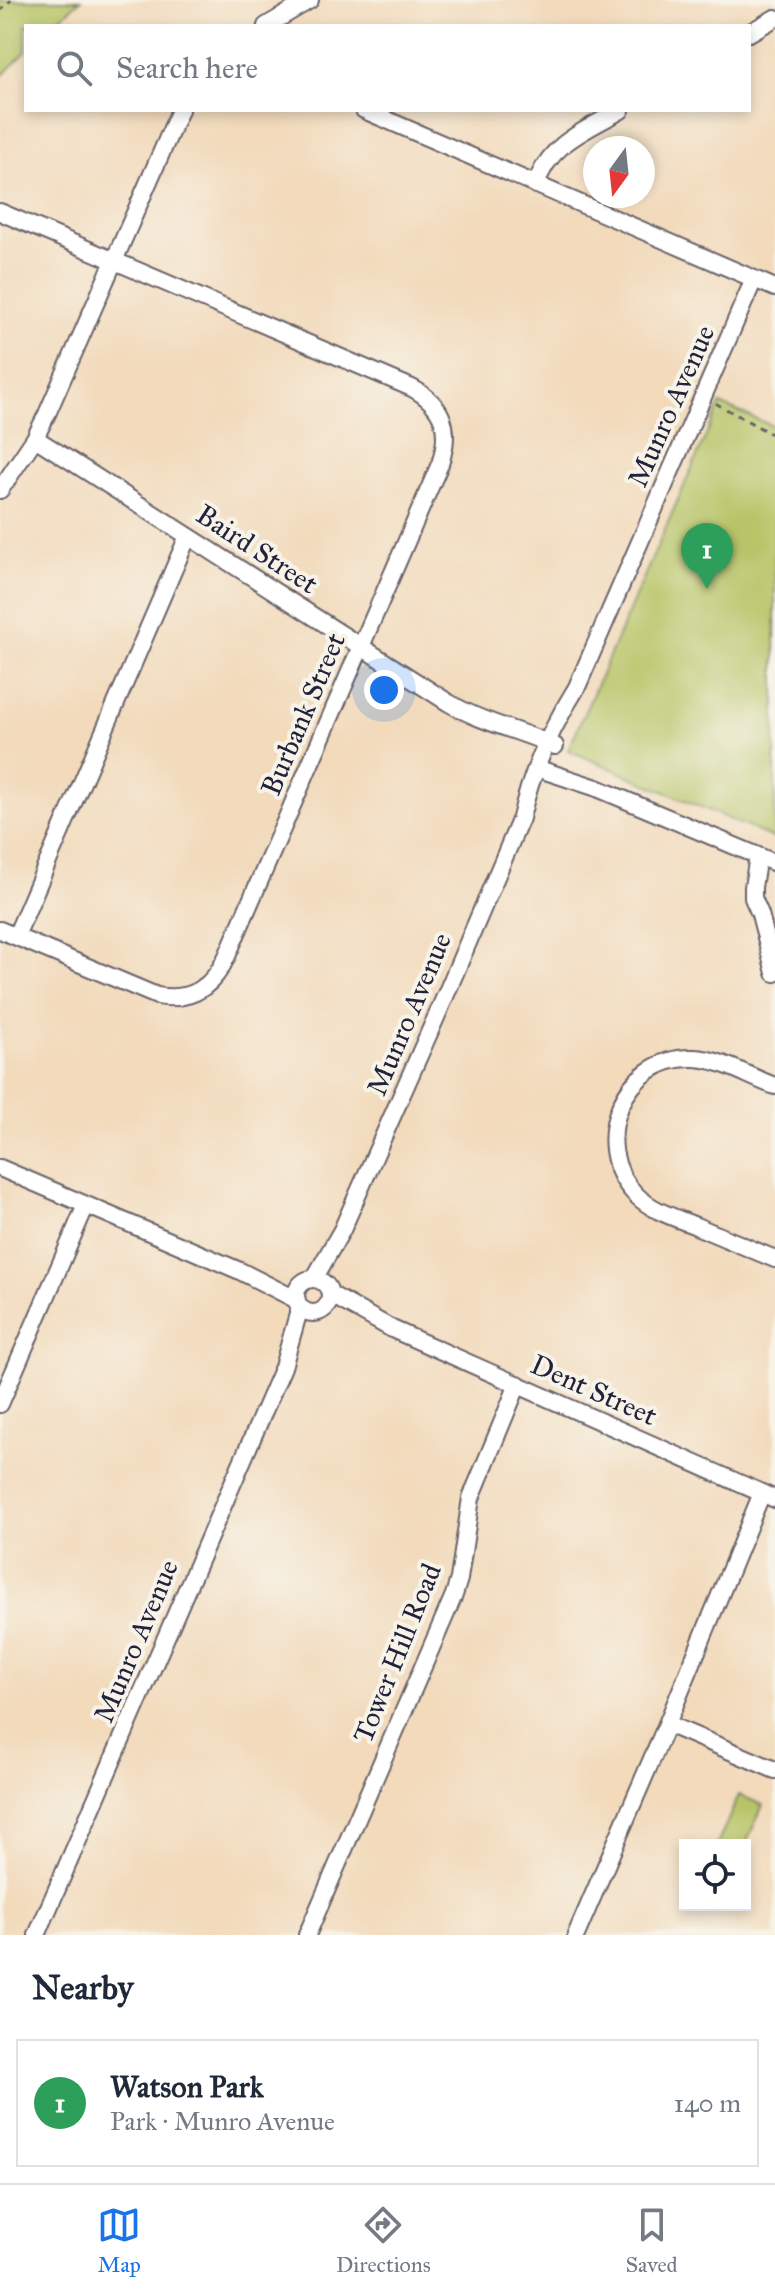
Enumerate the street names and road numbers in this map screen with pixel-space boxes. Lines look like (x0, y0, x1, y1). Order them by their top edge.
street label: Munro Avenue (620, 320, 722, 492)
street label: Baird Street (190, 497, 324, 601)
street label: Burbank Street (253, 627, 353, 801)
street label: Munro Avenue (359, 927, 459, 1101)
street label: Dent Street (526, 1347, 663, 1433)
street label: Munro Avenue (86, 1554, 186, 1728)
street label: Tower Hill Road (345, 1558, 449, 1748)

